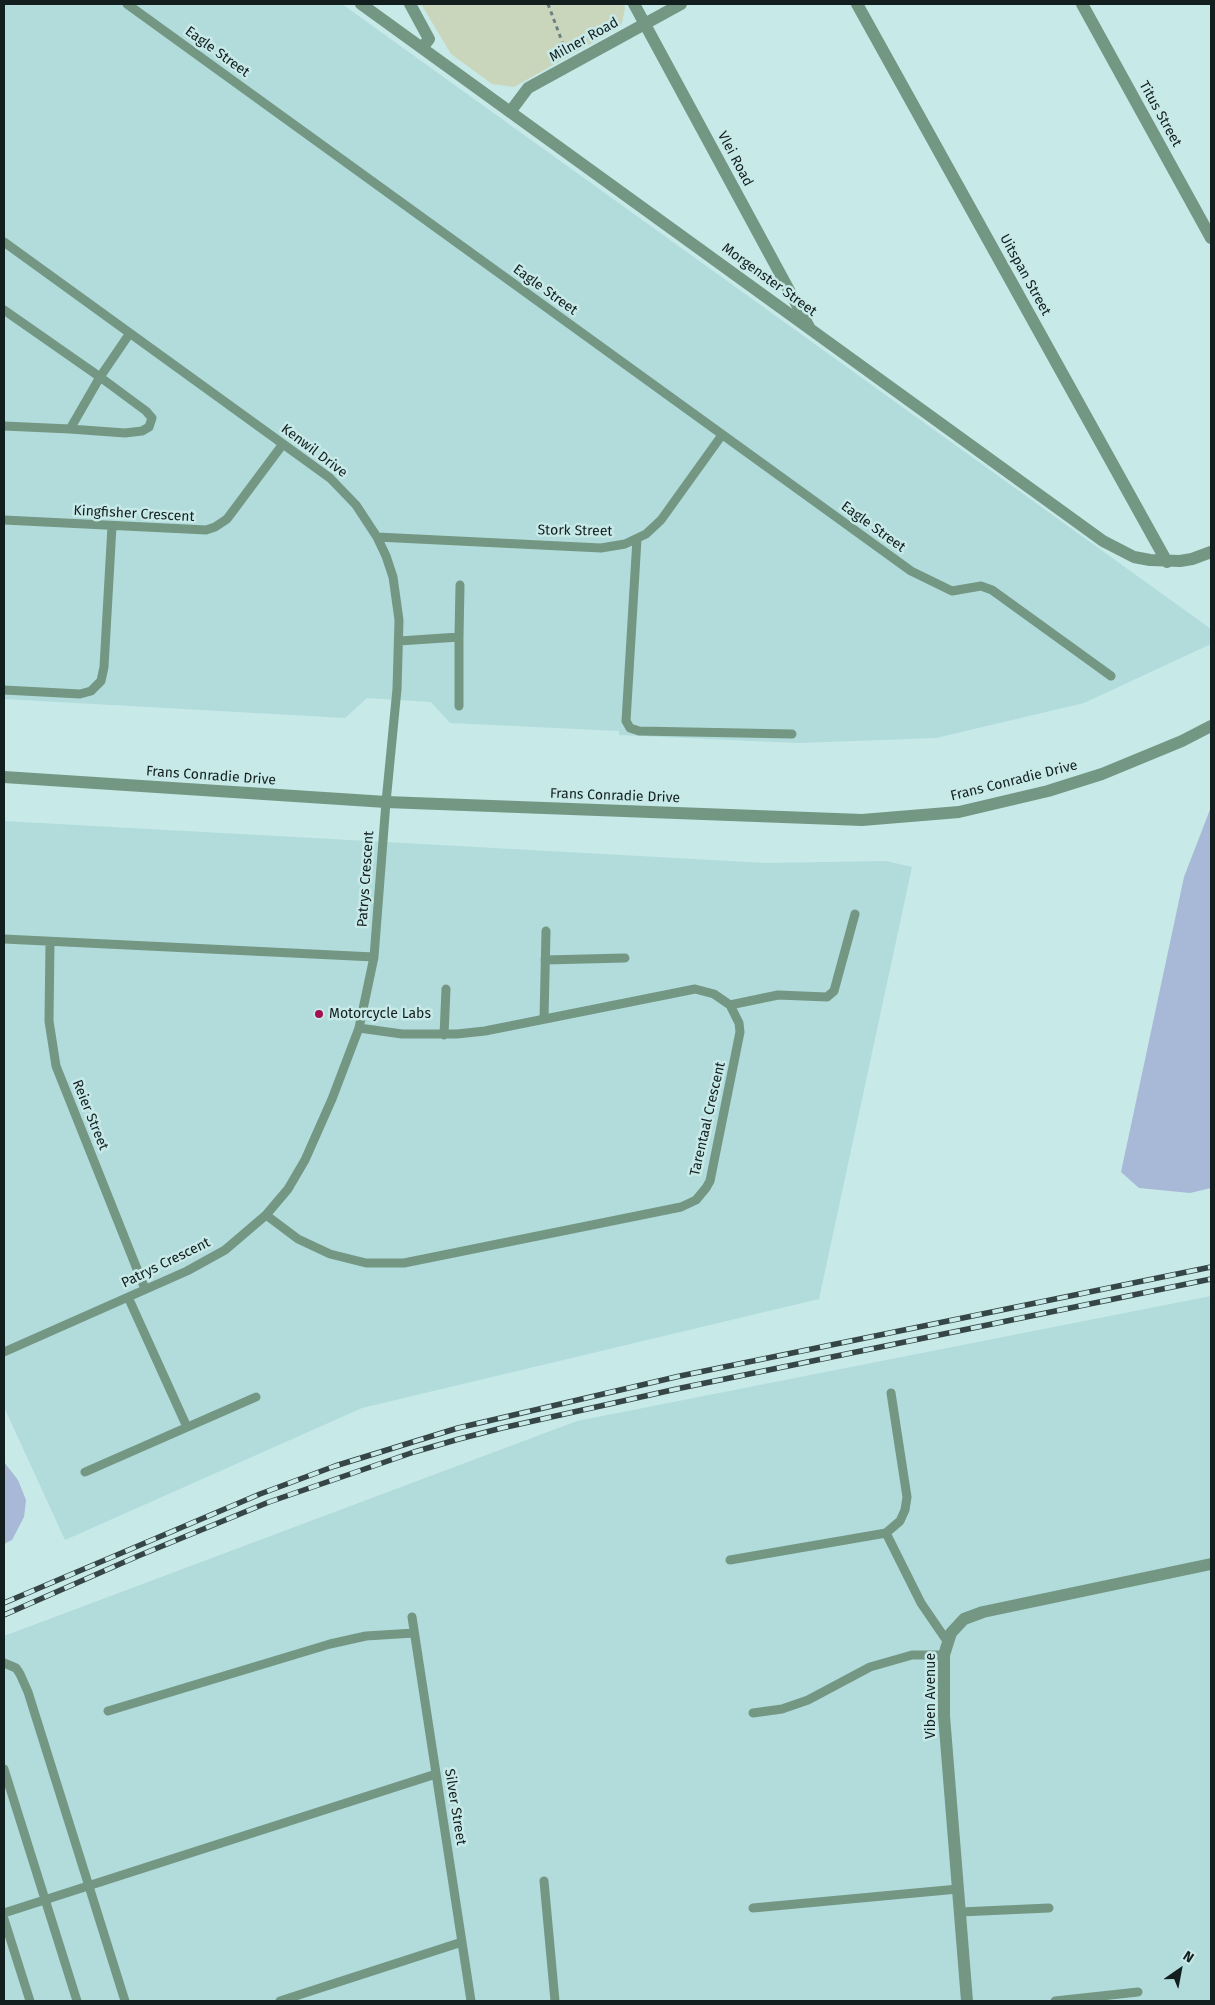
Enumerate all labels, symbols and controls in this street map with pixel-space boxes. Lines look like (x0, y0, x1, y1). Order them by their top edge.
street label: Milner Road (547, 14, 621, 66)
street label: Eagle Street (182, 23, 252, 81)
street label: Titus Street (1135, 78, 1185, 150)
street label: Vlei Road (714, 129, 756, 189)
street label: Uitspan Street (996, 231, 1054, 319)
street label: Morgenster Street (718, 240, 820, 320)
street label: Eagle Street (510, 261, 580, 319)
street label: Kenwil Drive (278, 421, 350, 481)
street label: Eagle Street (838, 498, 908, 556)
street label: Kingfisher Crescent (73, 502, 195, 526)
street label: Stork Street (537, 522, 613, 540)
street label: Frans Conradie Drive (949, 757, 1079, 805)
street label: Frans Conradie Drive (145, 763, 277, 789)
street label: Frans Conradie Drive (550, 785, 680, 807)
street label: Patrys Crescent (354, 830, 378, 928)
place label: Motorcycle Labs (329, 1006, 431, 1022)
marker: Motorcycle Labs (313, 1008, 325, 1020)
street label: Tarentaal Crescent (687, 1060, 729, 1178)
street label: Reier Street (68, 1077, 112, 1153)
street label: Patrys Crescent (119, 1234, 213, 1292)
street label: Viben Avenue (923, 1653, 939, 1739)
street label: Silver Street (441, 1768, 469, 1846)
north arrow (1155, 1945, 1205, 1995)
text: N (1180, 1947, 1197, 1967)

